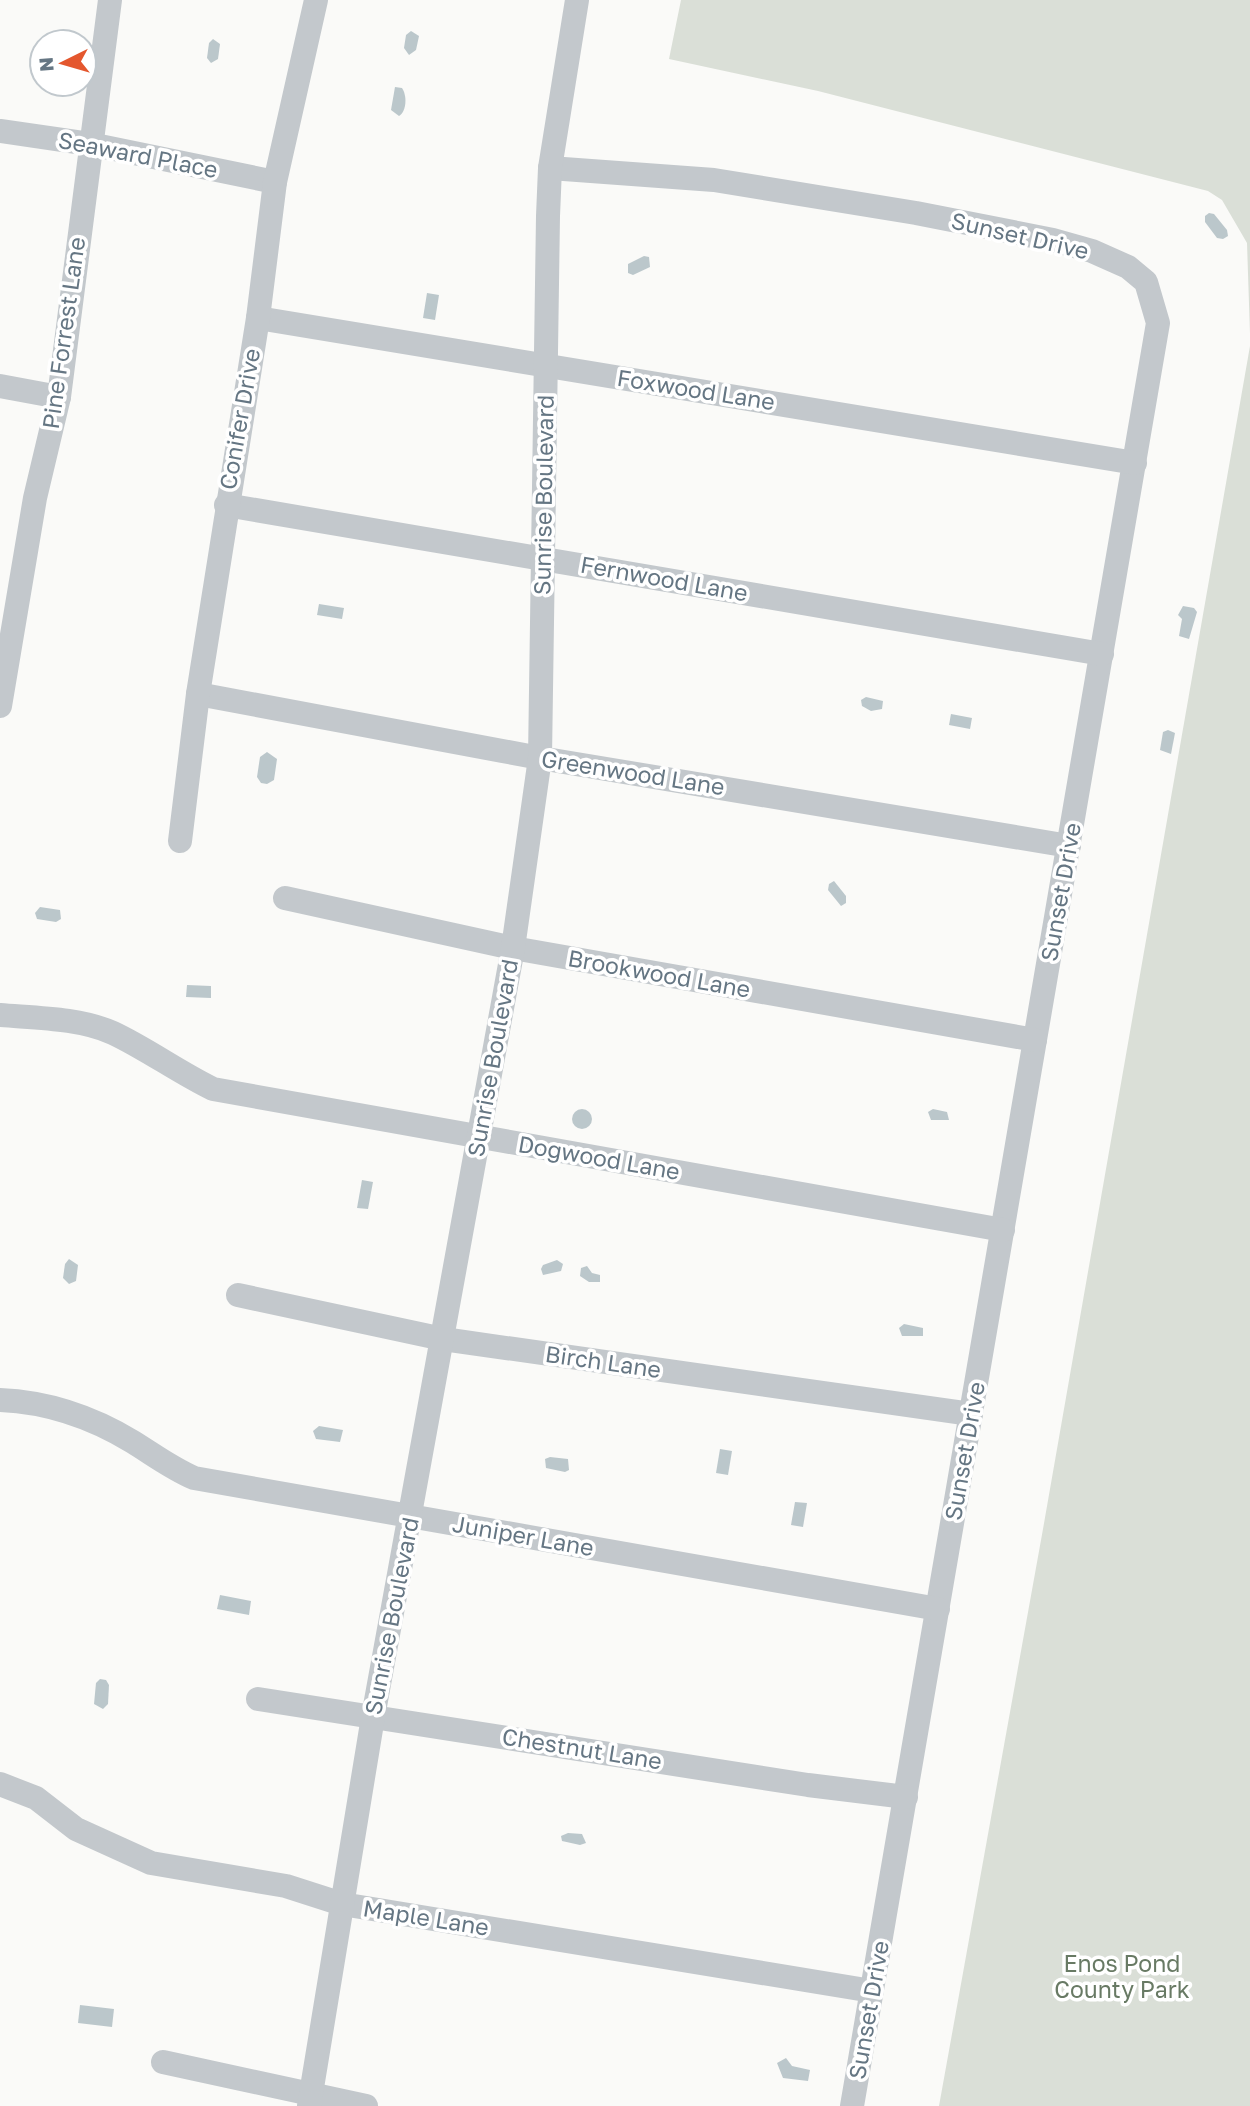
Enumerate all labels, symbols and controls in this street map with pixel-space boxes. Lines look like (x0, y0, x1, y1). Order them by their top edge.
north arrow (28, 28, 98, 98)
text: N (33, 56, 58, 73)
street label: Seaward Place (56, 125, 220, 183)
street label: Sunset Drive (949, 206, 1092, 264)
street label: Pine Forrest Lane (36, 235, 90, 431)
street label: Conifer Drive (213, 346, 265, 492)
street label: Foxwood Lane (615, 363, 777, 415)
street label: Sunrise Boulevard (527, 395, 559, 595)
street label: Fernwood Lane (578, 550, 750, 607)
street label: Greenwood Lane (539, 744, 727, 800)
street label: Sunset Drive (1034, 820, 1086, 963)
street label: Brookwood Lane (566, 943, 753, 1003)
street label: Sunrise Boulevard (461, 957, 523, 1159)
street label: Dogwood Lane (516, 1129, 682, 1185)
street label: Birch Lane (543, 1339, 663, 1383)
street label: Sunset Drive (938, 1379, 990, 1522)
street label: Juniper Lane (450, 1509, 596, 1561)
street label: Sunrise Boulevard (358, 1515, 424, 1717)
street label: Chestnut Lane (500, 1722, 664, 1774)
street label: Maple Lane (361, 1893, 491, 1941)
street label: Sunset Drive (842, 1938, 894, 2081)
park label: Enos Pond County Park (1054, 1949, 1190, 2003)

